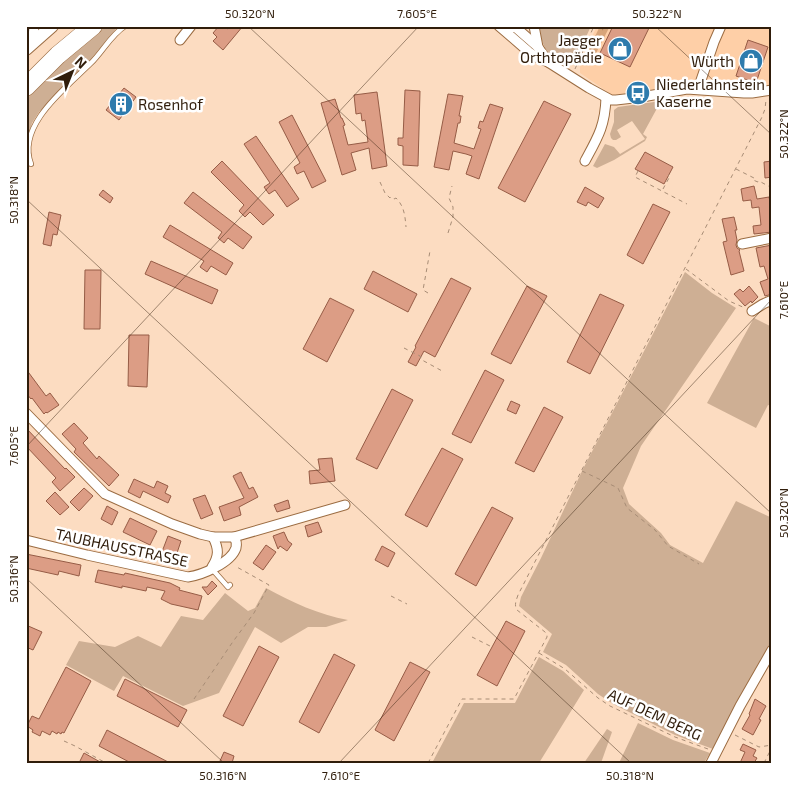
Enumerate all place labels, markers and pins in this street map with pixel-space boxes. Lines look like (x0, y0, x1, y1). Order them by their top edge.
place label: Jaeger Orthtopädie (520, 31, 602, 66)
shop icon: Jaeger Orthtopädie (607, 36, 633, 62)
shop icon: Würth (738, 48, 764, 74)
place label: Würth (691, 52, 734, 70)
place label: Niederlahnstein Kaserne (656, 75, 765, 110)
bus stop icon: Niederlahnstein Kaserne (625, 80, 651, 106)
building icon: Rosenhof (108, 91, 134, 117)
place label: Rosenhof (138, 95, 203, 113)

